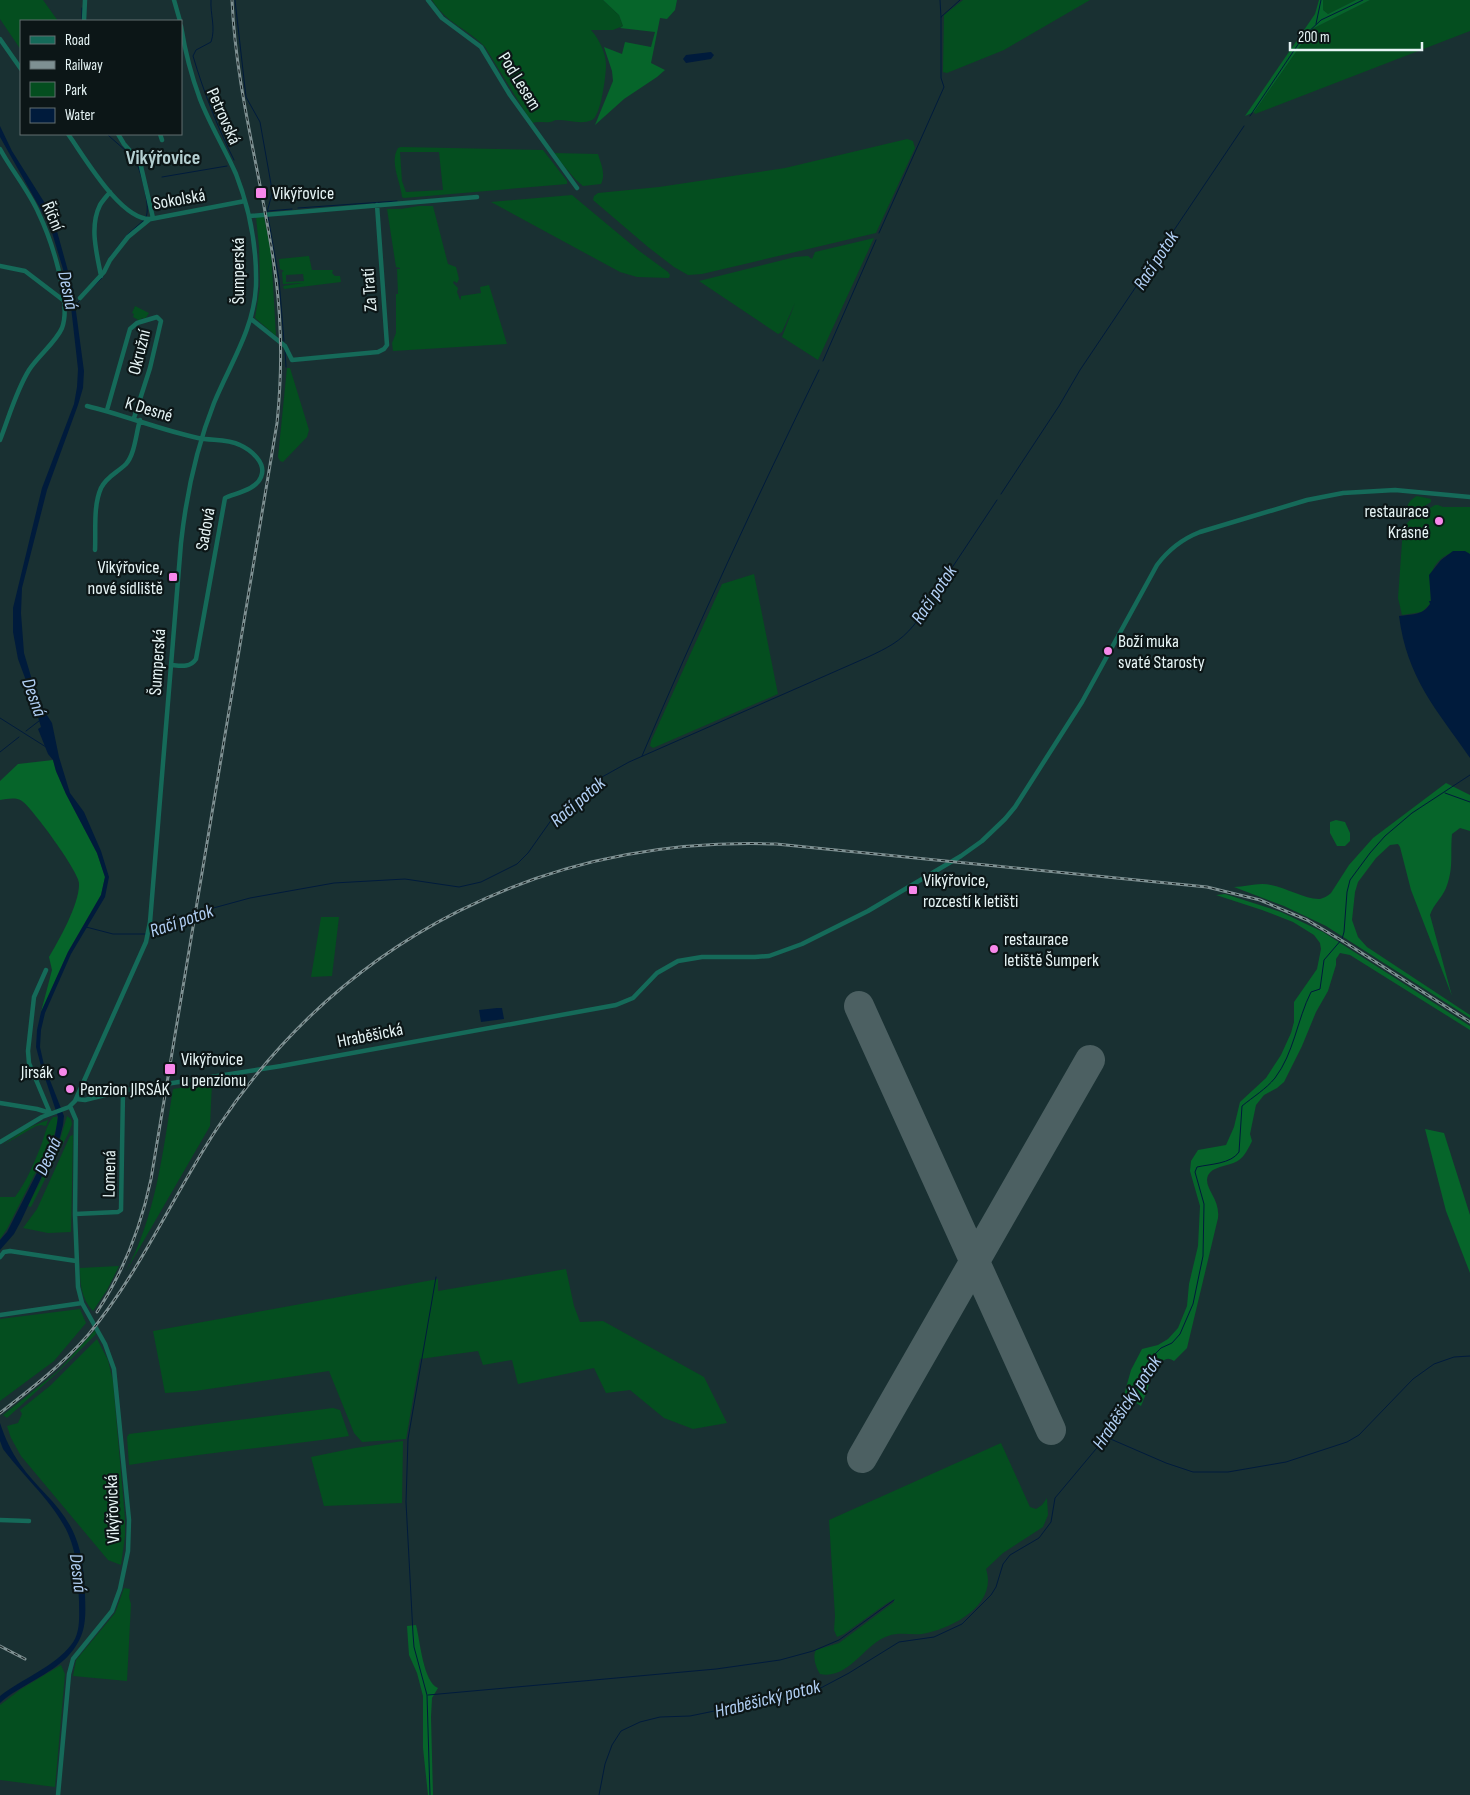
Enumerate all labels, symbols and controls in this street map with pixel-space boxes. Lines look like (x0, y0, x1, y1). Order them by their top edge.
legend (20, 20, 182, 135)
scale bar (1290, 20, 1422, 52)
text: 200 m (1298, 28, 1330, 47)
text: Road (65, 31, 90, 50)
street label: Pod Lesem (494, 48, 546, 114)
text: Railway (65, 56, 103, 75)
text: Park (65, 81, 87, 100)
street label: Petrovská (202, 85, 245, 148)
text: Water (65, 106, 96, 125)
district label: Vikýřovice (126, 146, 200, 170)
place label: Vikýřovice (272, 183, 334, 204)
street label: Sokolská (151, 185, 207, 214)
marker: Vikýřovice (254, 186, 268, 200)
street label: Říční (37, 198, 68, 235)
water label: Račí potok (1129, 226, 1184, 295)
street label: Šumperská (228, 238, 249, 304)
street label: Za Tratí (357, 267, 381, 312)
water label: Desná (52, 269, 83, 312)
street label: Okružní (124, 327, 155, 377)
street label: K Desné (123, 392, 175, 427)
place label: restaurace Krásné (1364, 501, 1429, 543)
street label: Sadová (191, 506, 220, 552)
marker: restaurace Krásné (1433, 515, 1445, 527)
place label: Vikýřovice, nové sídliště (88, 557, 163, 599)
water label: Račí potok (906, 560, 963, 629)
marker: Vikýřovice, nové sídliště (167, 571, 179, 583)
street label: Šumperská (145, 628, 170, 696)
place label: Boží muka svaté Starosty (1118, 631, 1205, 673)
marker: Boží muka svaté Starosty (1102, 645, 1114, 657)
water label: Desná (16, 675, 51, 720)
water label: Račí potok (546, 771, 611, 832)
place label: Vikýřovice, rozcestí k letišti (923, 870, 1018, 912)
marker: Vikýřovice, rozcestí k letišti (907, 884, 919, 896)
water label: Račí potok (147, 900, 217, 943)
place label: restaurace letiště Šumperk (1004, 929, 1099, 971)
marker: restaurace letiště Šumperk (988, 943, 1000, 955)
street label: Hraběšická (335, 1019, 405, 1052)
place label: Vikýřovice u penzionu (181, 1049, 246, 1091)
place label: Jirsák (20, 1062, 53, 1083)
marker: Vikýřovice u penzionu (163, 1062, 177, 1076)
marker: Jirsák (57, 1066, 69, 1078)
place label: Penzion JIRSÁK (80, 1079, 170, 1100)
marker: Penzion JIRSÁK (64, 1083, 76, 1095)
water label: Desná (30, 1134, 67, 1179)
street label: Lomená (99, 1150, 120, 1198)
water label: Hraběšický potok (1088, 1351, 1167, 1454)
street label: Vikýřovická (101, 1474, 124, 1544)
water label: Desná (64, 1552, 91, 1594)
water label: Hraběšický potok (712, 1675, 823, 1724)

